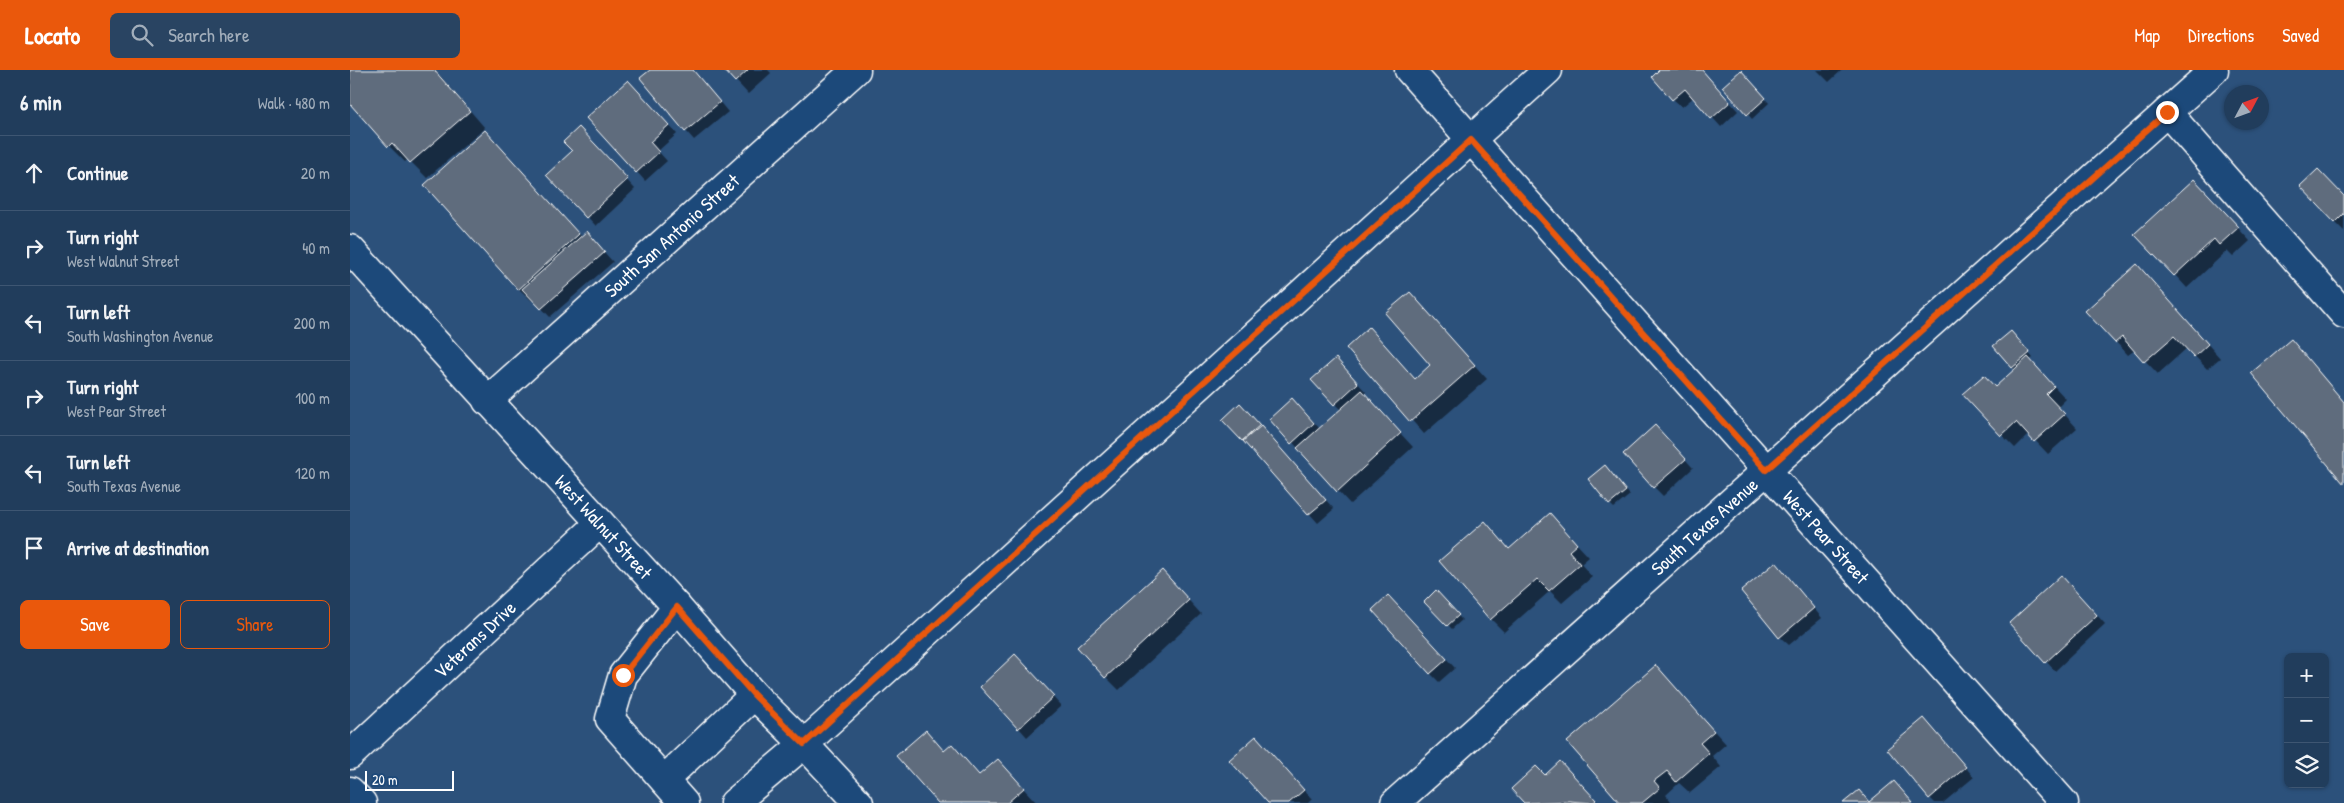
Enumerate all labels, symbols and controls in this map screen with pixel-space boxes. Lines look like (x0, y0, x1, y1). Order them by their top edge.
search box (110, 13, 460, 58)
text: Locato (25, 19, 80, 51)
icon: search (128, 21, 156, 49)
text: Search here (168, 22, 249, 48)
text: Map (2135, 23, 2160, 48)
text: Directions (2188, 23, 2254, 48)
text: Saved (2282, 23, 2319, 48)
north arrow (2224, 85, 2269, 130)
text: 6 min (20, 88, 62, 117)
text: Walk · 480 m (258, 92, 330, 114)
route end (2156, 101, 2179, 124)
icon: ahead (20, 159, 48, 187)
text: Continue (67, 160, 128, 186)
text: 20 m (301, 162, 330, 184)
street label: South San Antonio Street (598, 168, 745, 303)
text: Turn right (67, 224, 138, 250)
icon: right (20, 234, 48, 262)
text: 40 m (302, 237, 330, 259)
text: West Walnut Street (67, 250, 179, 272)
text: Turn left (67, 299, 130, 325)
icon: left (20, 309, 48, 337)
text: 200 m (294, 312, 330, 334)
text: South Washington Avenue (67, 325, 213, 347)
text: Turn right (67, 374, 138, 400)
icon: right (20, 384, 48, 412)
text: 100 m (295, 387, 330, 409)
text: West Pear Street (67, 400, 166, 422)
text: Turn left (67, 449, 130, 475)
icon: left (20, 459, 48, 487)
text: 120 m (295, 462, 330, 484)
street label: West Walnut Street (549, 469, 658, 585)
street label: South Texas Avenue (1645, 471, 1764, 581)
text: South Texas Avenue (67, 475, 181, 497)
street label: West Pear Street (1777, 484, 1875, 590)
icon: arrive (20, 534, 48, 562)
text: Arrive at destination (67, 535, 209, 561)
street label: Veterans Drive (428, 594, 522, 684)
button: Save (20, 600, 170, 649)
button: Share (180, 600, 330, 649)
map controls (2284, 653, 2329, 788)
button: + (2284, 653, 2329, 698)
route start (612, 664, 635, 687)
button: − (2284, 698, 2329, 743)
button: layers (2284, 743, 2329, 788)
scale bar (365, 768, 454, 791)
text: 20 m (372, 770, 398, 789)

